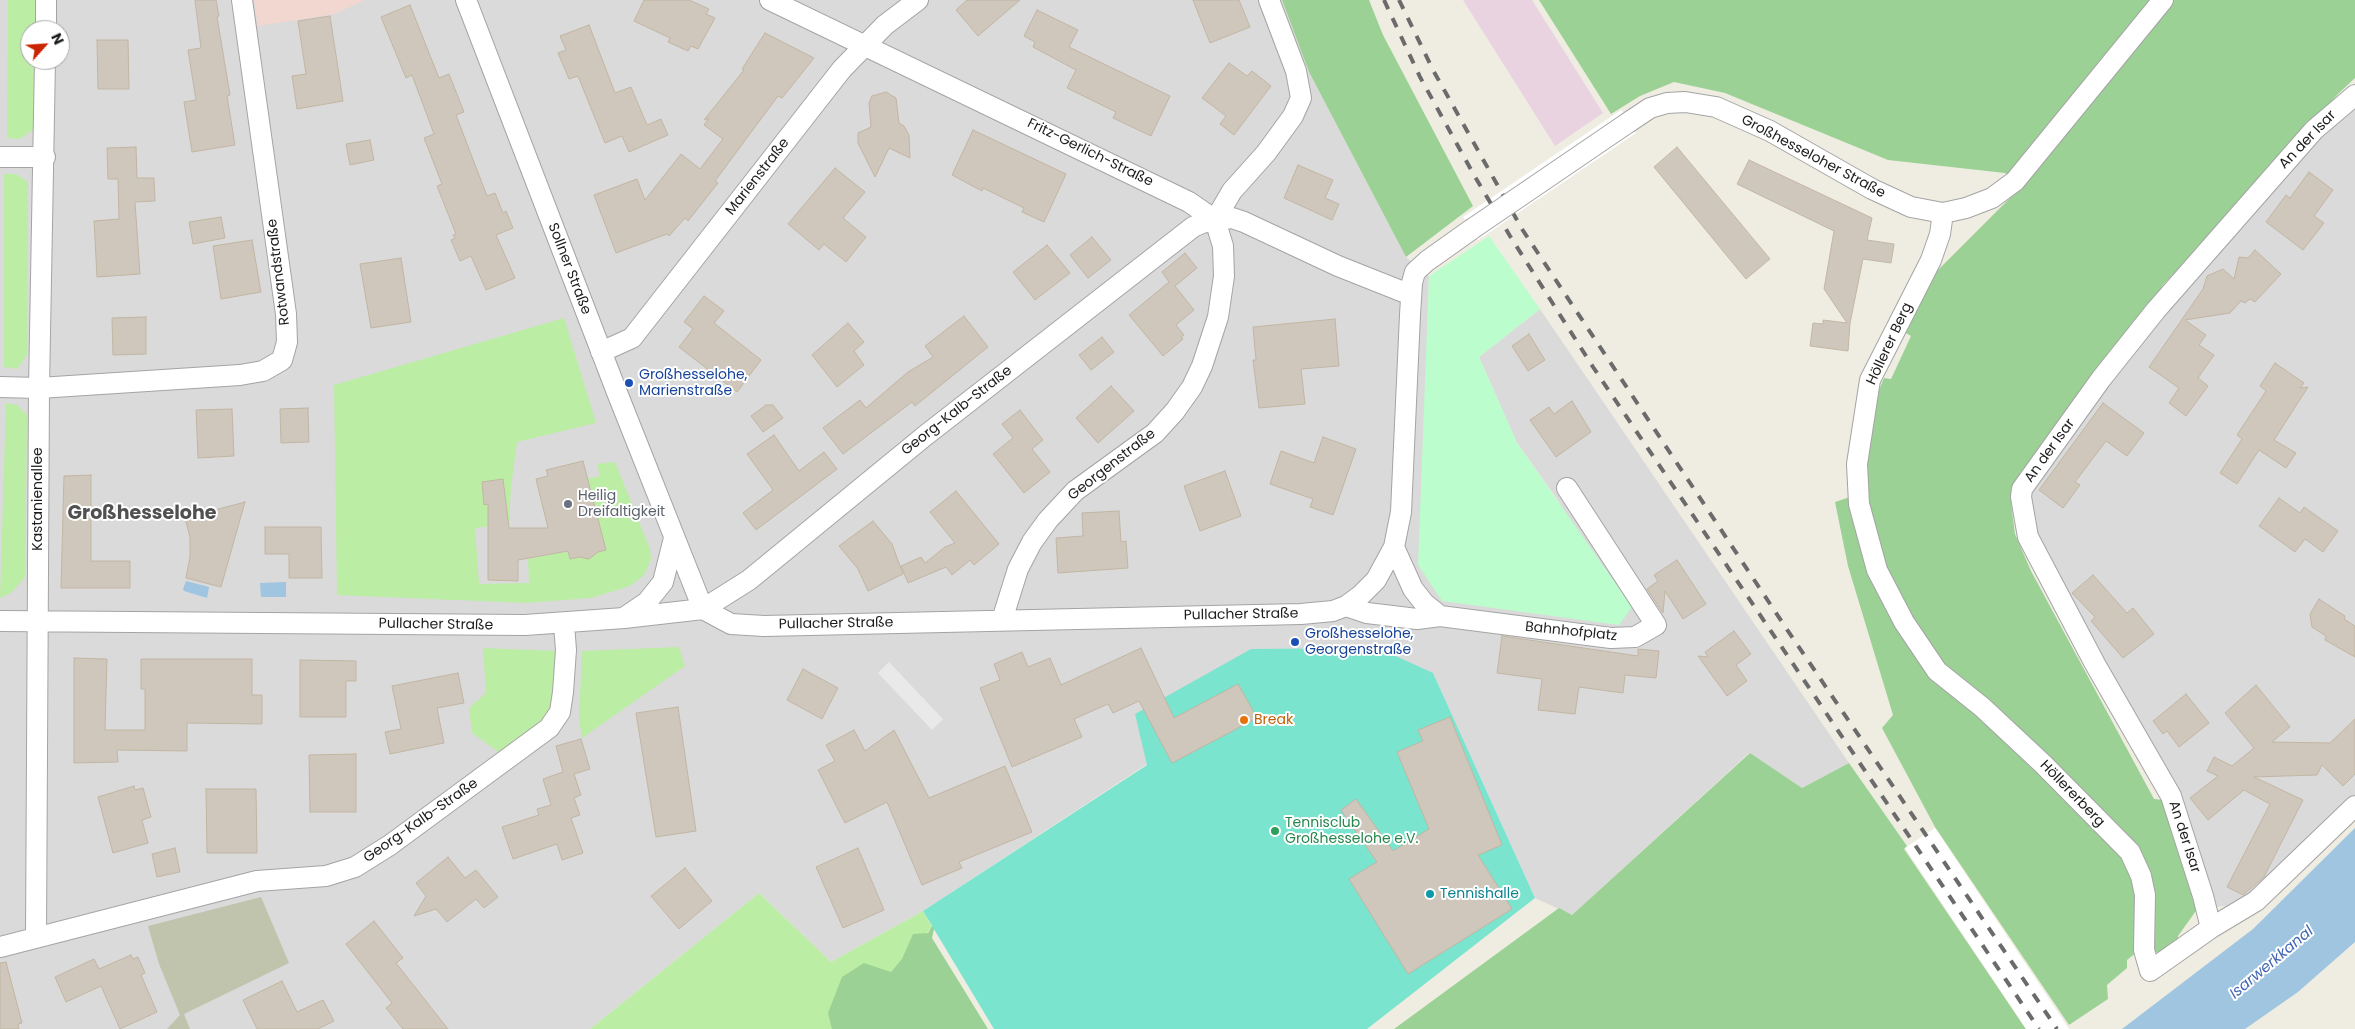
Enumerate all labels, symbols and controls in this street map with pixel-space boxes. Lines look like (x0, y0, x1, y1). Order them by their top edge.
north arrow (20, 20, 70, 70)
text: N (46, 30, 69, 48)
street label: An der Isar (2276, 107, 2340, 173)
street label: Großhesseloher Straße (1738, 112, 1888, 202)
street label: Fritz-Gerlich-Straße (1024, 115, 1156, 191)
street label: Marienstraße (723, 135, 793, 219)
street label: Rotwandstraße (264, 218, 294, 326)
street label: Sollner Straße (544, 221, 594, 317)
street label: Höllerer Berg (1864, 300, 1916, 388)
street label: Georg-Kalb-Straße (898, 363, 1016, 459)
place label: Großhesselohe, Marienstraße (639, 367, 747, 400)
marker: Großhesselohe, Marienstraße (623, 377, 635, 389)
street label: An der Isar (2021, 416, 2079, 486)
street label: Georgenstraße (1065, 426, 1159, 504)
street label: Kastanienallee (30, 447, 46, 551)
place label: Heilig Dreifaltigkeit (578, 488, 665, 520)
marker: Heilig Dreifaltigkeit (562, 498, 574, 510)
district label: Großhesselohe (68, 503, 216, 525)
street label: Pullacher Straße (1183, 606, 1299, 624)
street label: Pullacher Straße (778, 615, 894, 633)
street label: Pullacher Straße (378, 616, 494, 634)
street label: Bahnhofplatz (1524, 619, 1618, 645)
place label: Großhesselohe, Georgenstraße (1305, 626, 1413, 658)
marker: Großhesselohe, Georgenstraße (1289, 636, 1301, 648)
place label: Break (1254, 712, 1293, 728)
marker: Break (1238, 714, 1250, 726)
street label: Höllererberg (2036, 757, 2108, 831)
street label: Georg-Kalb-Straße (361, 775, 481, 867)
street label: An der Isar (2164, 799, 2204, 875)
place label: Tennisclub Großhesselohe e.V. (1285, 815, 1418, 848)
marker: Tennisclub Großhesselohe e.V. (1269, 825, 1281, 837)
place label: Tennishalle (1440, 886, 1519, 902)
marker: Tennishalle (1424, 888, 1436, 900)
water label: Isarwerkkanal (2227, 923, 2317, 1003)

